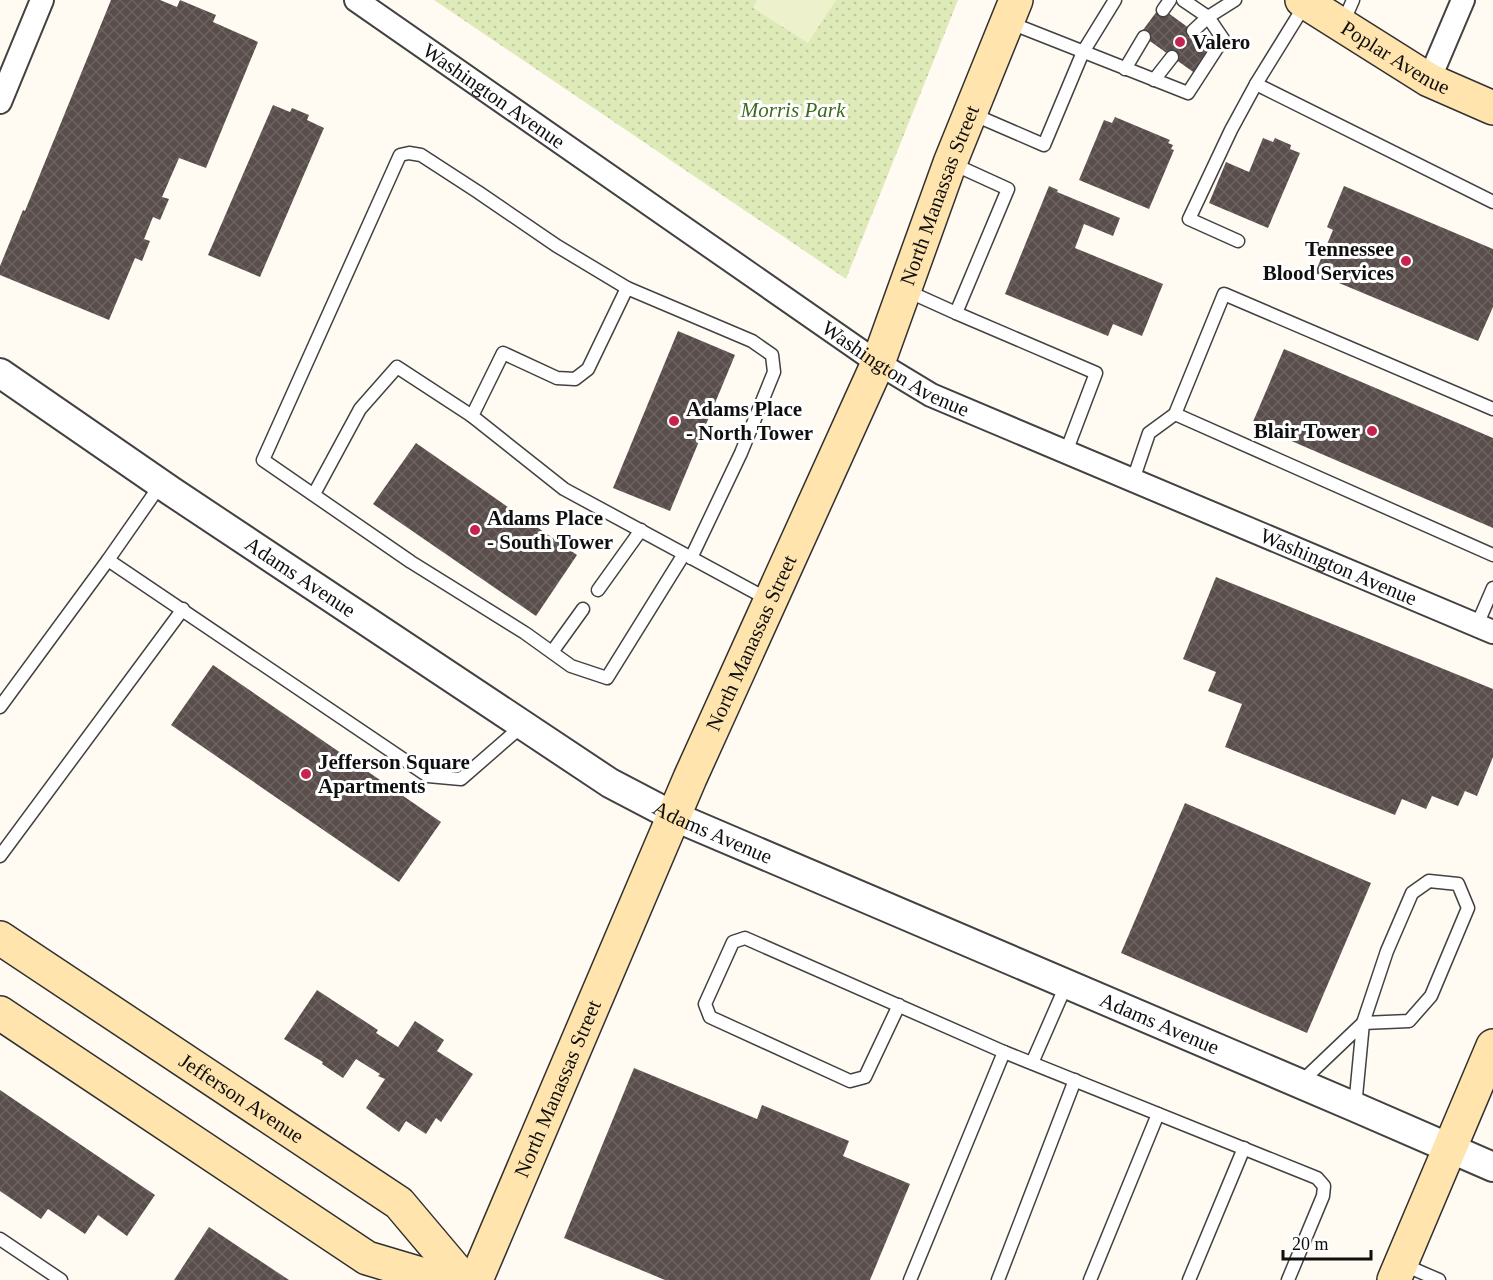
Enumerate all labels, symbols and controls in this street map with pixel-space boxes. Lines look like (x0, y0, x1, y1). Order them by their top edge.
street label: Poplar Avenue (1337, 16, 1453, 100)
place label: Valero (1192, 30, 1250, 54)
marker: Valero (1173, 35, 1187, 49)
street label: Washington Avenue (418, 38, 570, 154)
park label: Morris Park (740, 98, 846, 122)
street label: North Manassas Street (895, 102, 984, 288)
place label: Tennessee Blood Services (1263, 237, 1394, 285)
marker: Tennessee Blood Services (1399, 254, 1413, 268)
street label: Washington Avenue (817, 316, 973, 422)
place label: Adams Place - North Tower (686, 397, 813, 445)
marker: Adams Place - North Tower (667, 414, 681, 428)
place label: Blair Tower (1254, 419, 1360, 443)
marker: Blair Tower (1365, 424, 1379, 438)
place label: Adams Place - South Tower (487, 506, 613, 554)
marker: Adams Place - South Tower (468, 523, 482, 537)
street label: Washington Avenue (1257, 523, 1420, 610)
street label: Adams Avenue (241, 532, 360, 622)
street label: North Manassas Street (701, 551, 801, 735)
place label: Jefferson Square Apartments (318, 750, 470, 798)
marker: Jefferson Square Apartments (299, 767, 313, 781)
street label: Adams Avenue (649, 796, 776, 869)
street label: Adams Avenue (1096, 988, 1223, 1060)
street label: North Manassas Street (509, 996, 606, 1181)
street label: Jefferson Avenue (175, 1048, 308, 1148)
scale bar (1283, 1223, 1372, 1261)
text: 20 m (1292, 1234, 1329, 1254)

